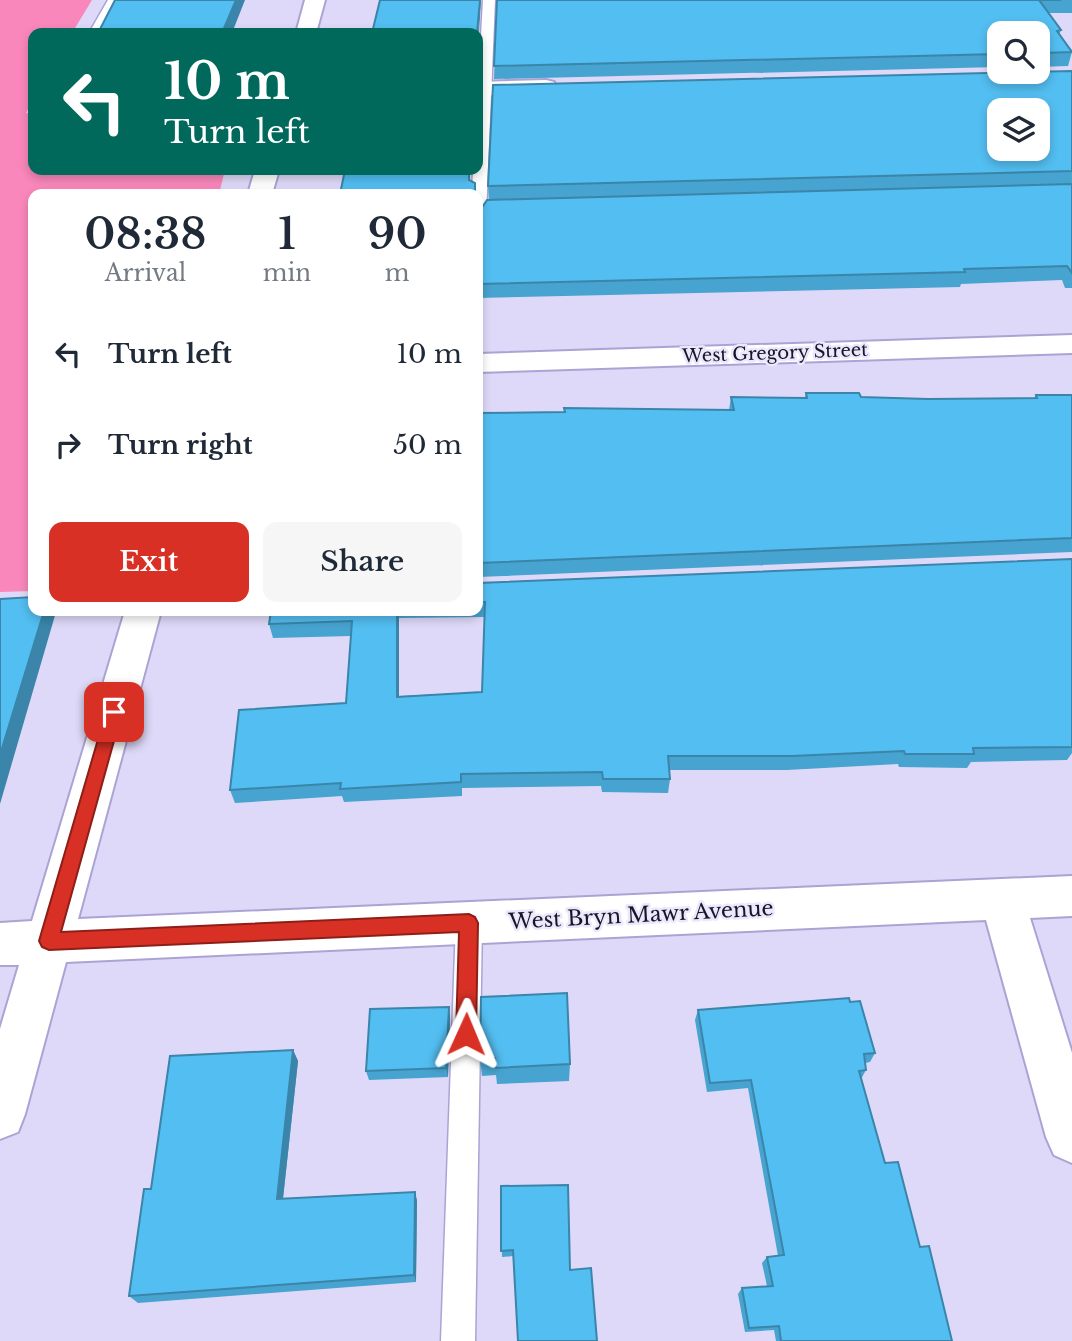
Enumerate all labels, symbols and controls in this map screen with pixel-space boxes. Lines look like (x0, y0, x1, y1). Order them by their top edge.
map controls (987, 21, 1050, 161)
button: search (987, 21, 1050, 84)
text: 10 m (164, 51, 290, 112)
icon: left (49, 56, 140, 147)
button: layers (987, 98, 1050, 161)
text: Turn left (164, 112, 310, 152)
text: 08:38 (84, 208, 206, 260)
text: 1 (278, 208, 296, 260)
text: 90 (368, 208, 427, 260)
text: Arrival (105, 259, 186, 287)
text: min (263, 259, 311, 287)
text: m (385, 259, 409, 287)
icon: left (49, 335, 87, 373)
text: Turn left (108, 338, 232, 370)
text: 10 m (396, 338, 462, 370)
street label: West Gregory Street (681, 339, 868, 367)
icon: right (49, 426, 87, 464)
text: Turn right (108, 429, 253, 461)
text: 50 m (393, 429, 462, 461)
button: Exit (49, 522, 249, 602)
button: Share (263, 522, 462, 602)
pin (84, 682, 144, 742)
icon: arrive (95, 693, 133, 731)
street label: West Bryn Mawr Avenue (507, 895, 774, 935)
position arrow (429, 997, 503, 1071)

